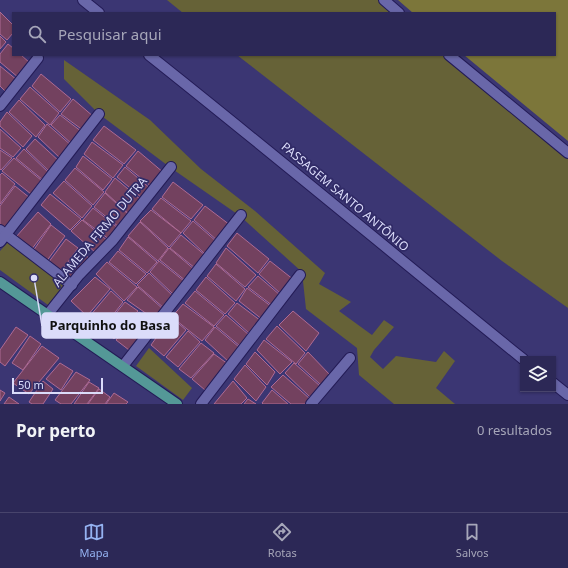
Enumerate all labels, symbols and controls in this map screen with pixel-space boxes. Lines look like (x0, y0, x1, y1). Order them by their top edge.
search box (12, 12, 556, 56)
icon: search (26, 23, 48, 45)
text: Pesquisar aqui (58, 24, 162, 44)
street label: PASSAGEM SANTO ANTÔNIO (278, 138, 413, 255)
street label: ALAMEDA FIRMO DUTRA (48, 173, 151, 290)
callout: Parquinho do Basa (42, 313, 178, 338)
text: Parquinho do Basa (50, 316, 170, 334)
map controls (520, 356, 556, 392)
button: layers (520, 356, 556, 392)
scale bar (12, 376, 103, 395)
text: 50 m (18, 377, 44, 392)
text: Por perto (16, 419, 96, 442)
text: 0 resultados (477, 421, 552, 439)
tab: Mapa (80, 521, 109, 560)
tab: Rotas (268, 521, 297, 560)
tab: Salvos (456, 521, 488, 560)

